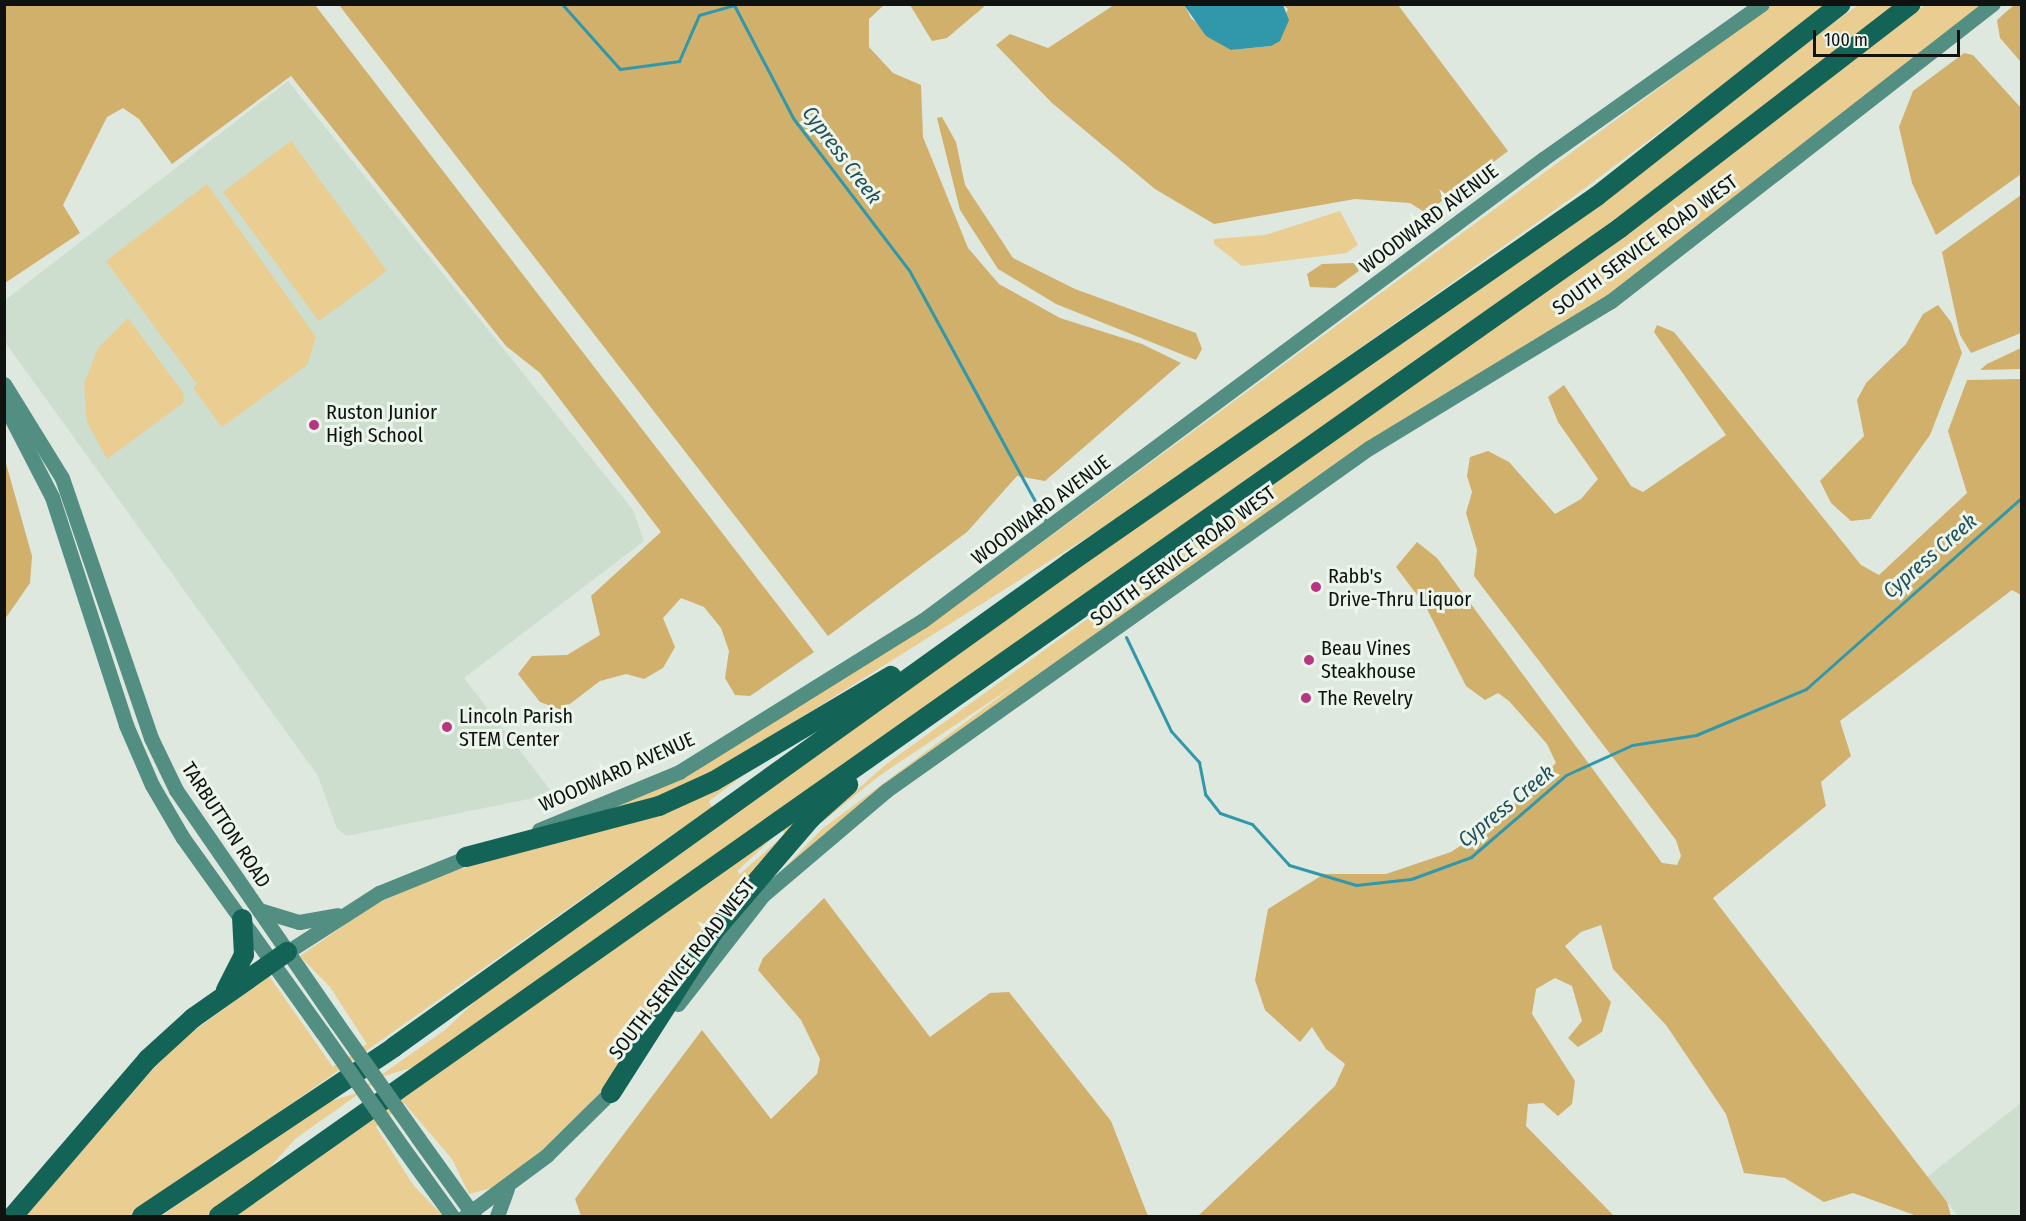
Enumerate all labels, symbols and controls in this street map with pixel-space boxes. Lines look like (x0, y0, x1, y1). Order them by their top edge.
scale bar (1816, 18, 1963, 56)
text: 100 m (1824, 29, 1868, 51)
water label: Cypress Creek (797, 101, 887, 209)
street label: WOODWARD AVENUE (1355, 159, 1503, 279)
street label: SOUTH SERVICE ROAD WEST (1548, 170, 1742, 320)
place label: Ruston Junior High School (326, 401, 437, 448)
marker: Ruston Junior High School (307, 418, 321, 432)
street label: WOODWARD AVENUE (967, 450, 1115, 570)
street label: SOUTH SERVICE ROAD WEST (1086, 481, 1280, 631)
water label: Cypress Creek (1878, 508, 1982, 604)
place label: Rabb's Drive-Thru Liquor (1328, 564, 1471, 611)
marker: Rabb's Drive-Thru Liquor (1309, 580, 1323, 594)
place label: Beau Vines Steakhouse (1321, 636, 1416, 683)
marker: Beau Vines Steakhouse (1302, 653, 1316, 667)
place label: The Revelry (1318, 686, 1413, 710)
marker: The Revelry (1299, 691, 1313, 705)
place label: Lincoln Parish STEM Center (459, 704, 573, 751)
marker: Lincoln Parish STEM Center (440, 720, 454, 734)
street label: WOODWARD AVENUE (536, 727, 698, 817)
street label: TARBUTTON ROAD (176, 758, 276, 892)
water label: Cypress Creek (1453, 760, 1559, 852)
street label: SOUTH SERVICE ROAD WEST (604, 874, 760, 1064)

